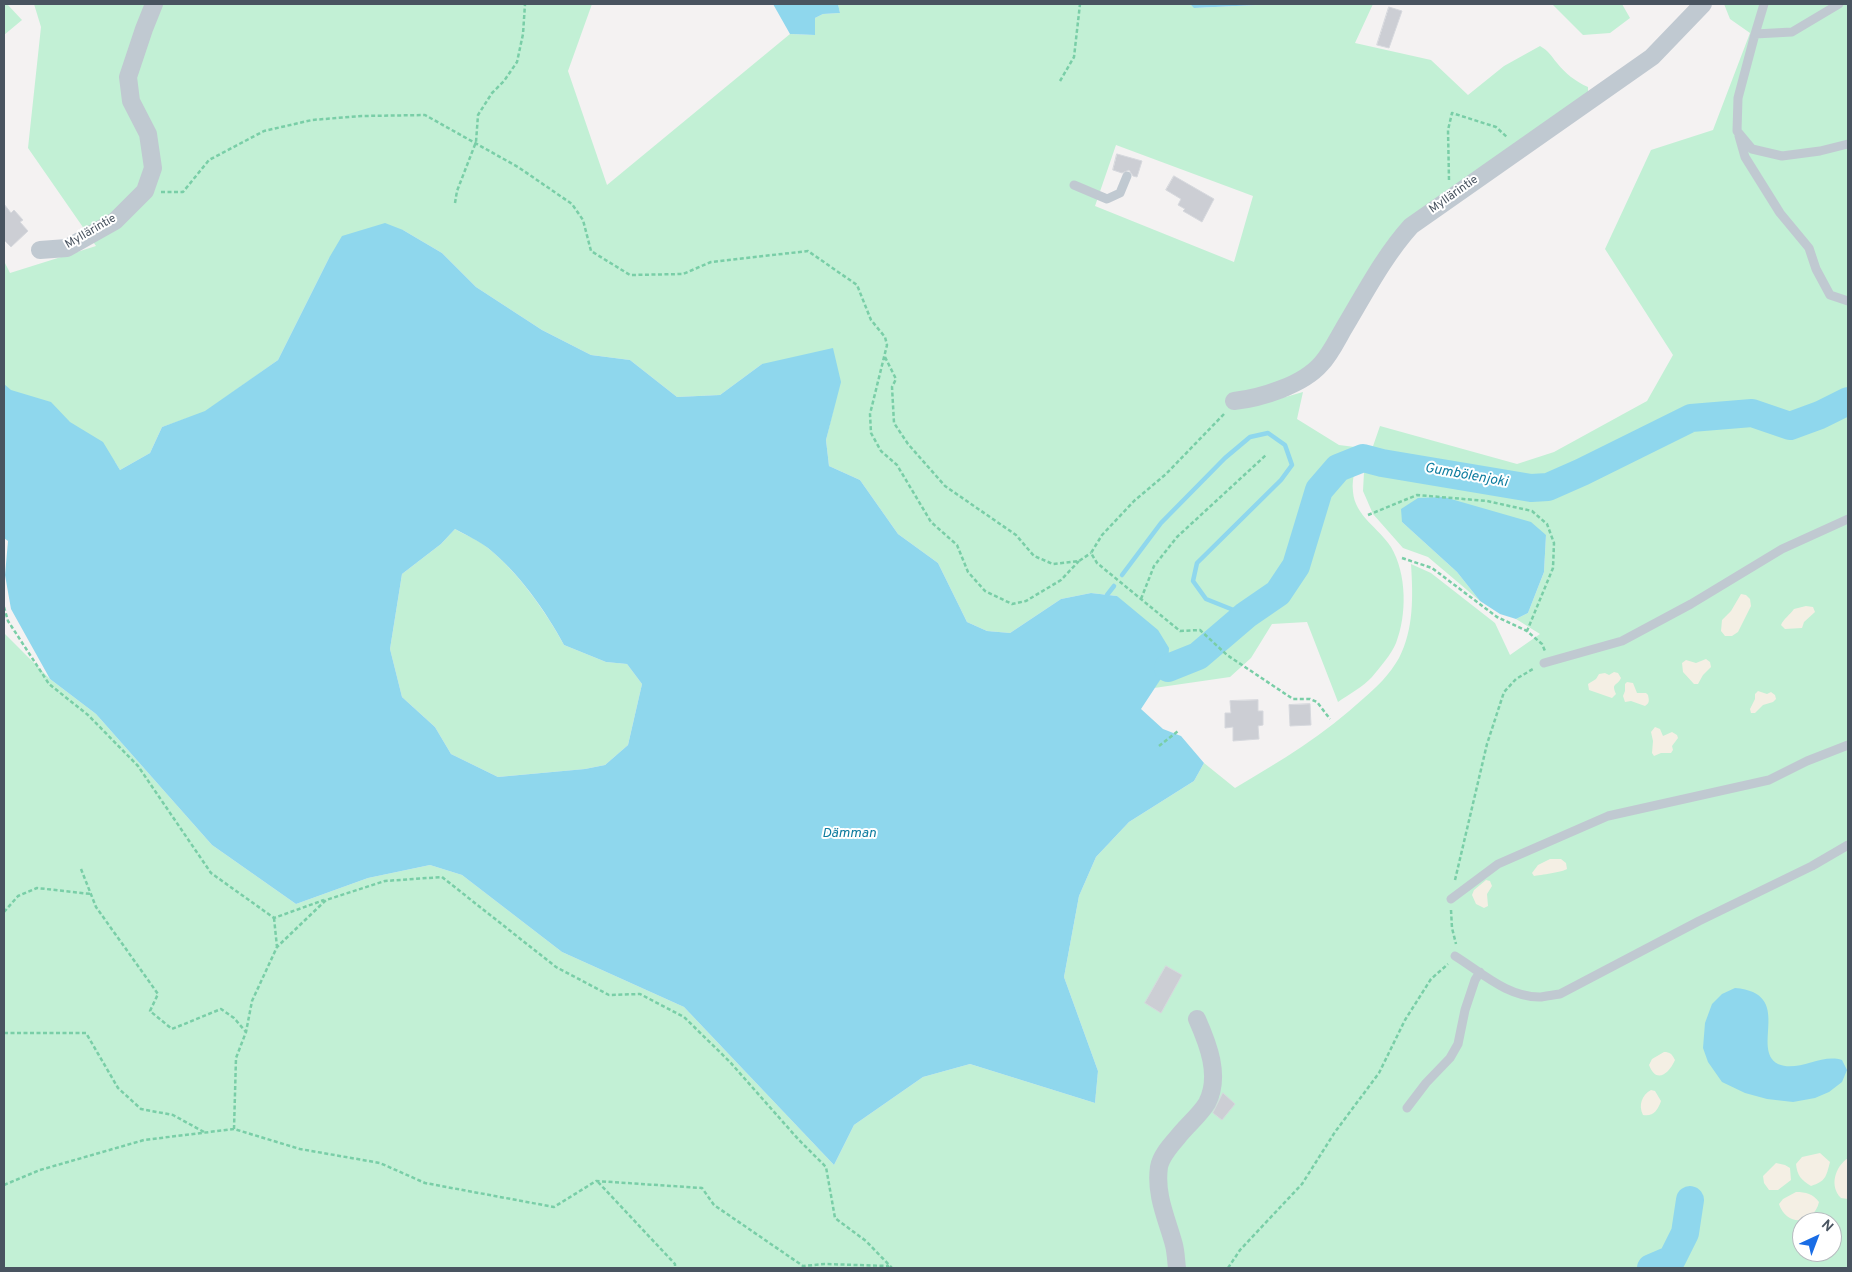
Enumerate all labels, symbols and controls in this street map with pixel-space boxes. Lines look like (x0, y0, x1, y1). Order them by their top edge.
street label: Myllärintie (1427, 173, 1481, 217)
street label: Myllärintie (63, 212, 119, 252)
water label: Gumbölenjoki (1423, 460, 1509, 492)
water label: Dämman (822, 826, 876, 842)
north arrow (1792, 1212, 1842, 1262)
text: N (1817, 1217, 1836, 1236)

